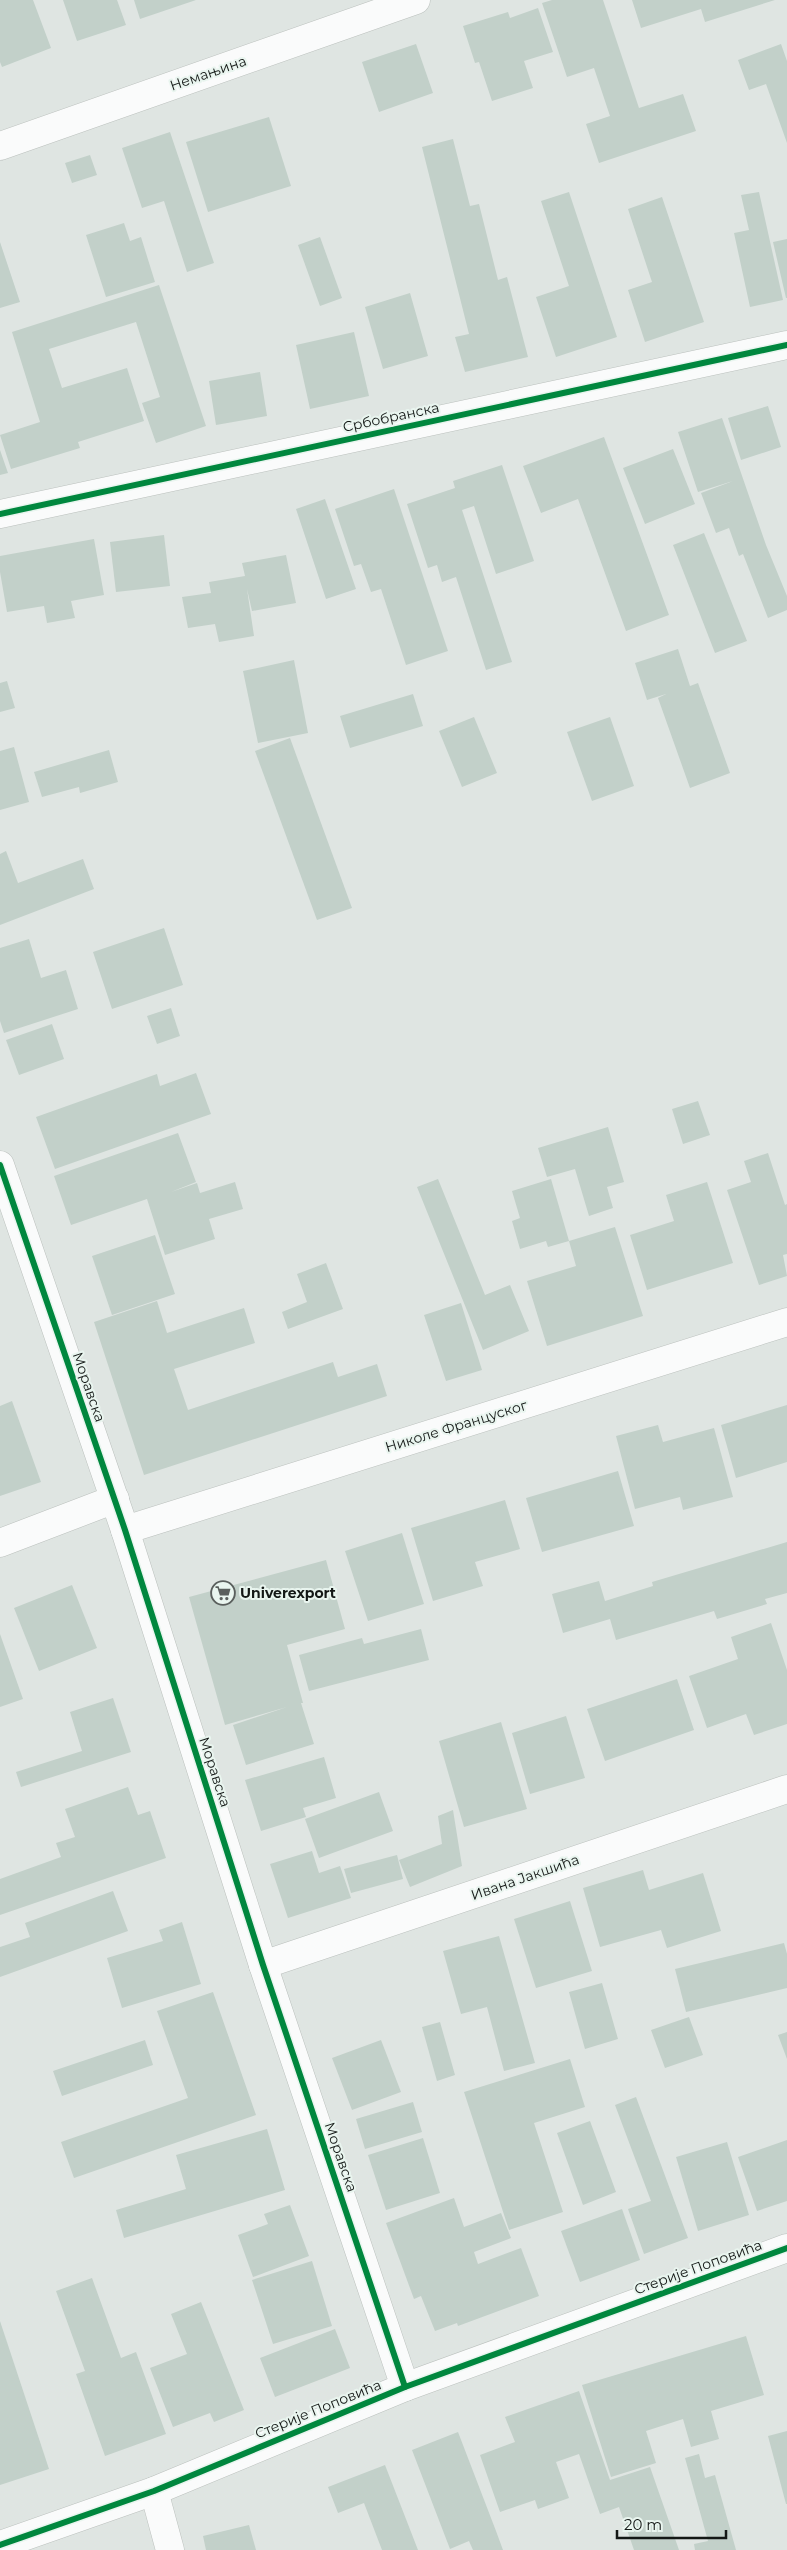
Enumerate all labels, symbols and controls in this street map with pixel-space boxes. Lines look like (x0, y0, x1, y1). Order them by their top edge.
street label: Немањина (167, 51, 249, 95)
street label: Србобранска (341, 398, 441, 436)
street label: Моравска (69, 1350, 109, 1424)
street label: Николе Француског (383, 1396, 530, 1456)
supermarket icon: Univerexport (210, 1580, 236, 1606)
place label: Univerexport (240, 1584, 336, 1602)
street label: Моравска (195, 1735, 235, 1809)
street label: Ивана Јакшића (468, 1850, 582, 1904)
street label: Моравска (321, 2120, 361, 2194)
street label: Стерије Поповића (632, 2236, 764, 2298)
street label: Стерије Поповића (252, 2375, 384, 2443)
scale bar (617, 2508, 726, 2540)
text: 20 m (624, 2515, 662, 2534)

